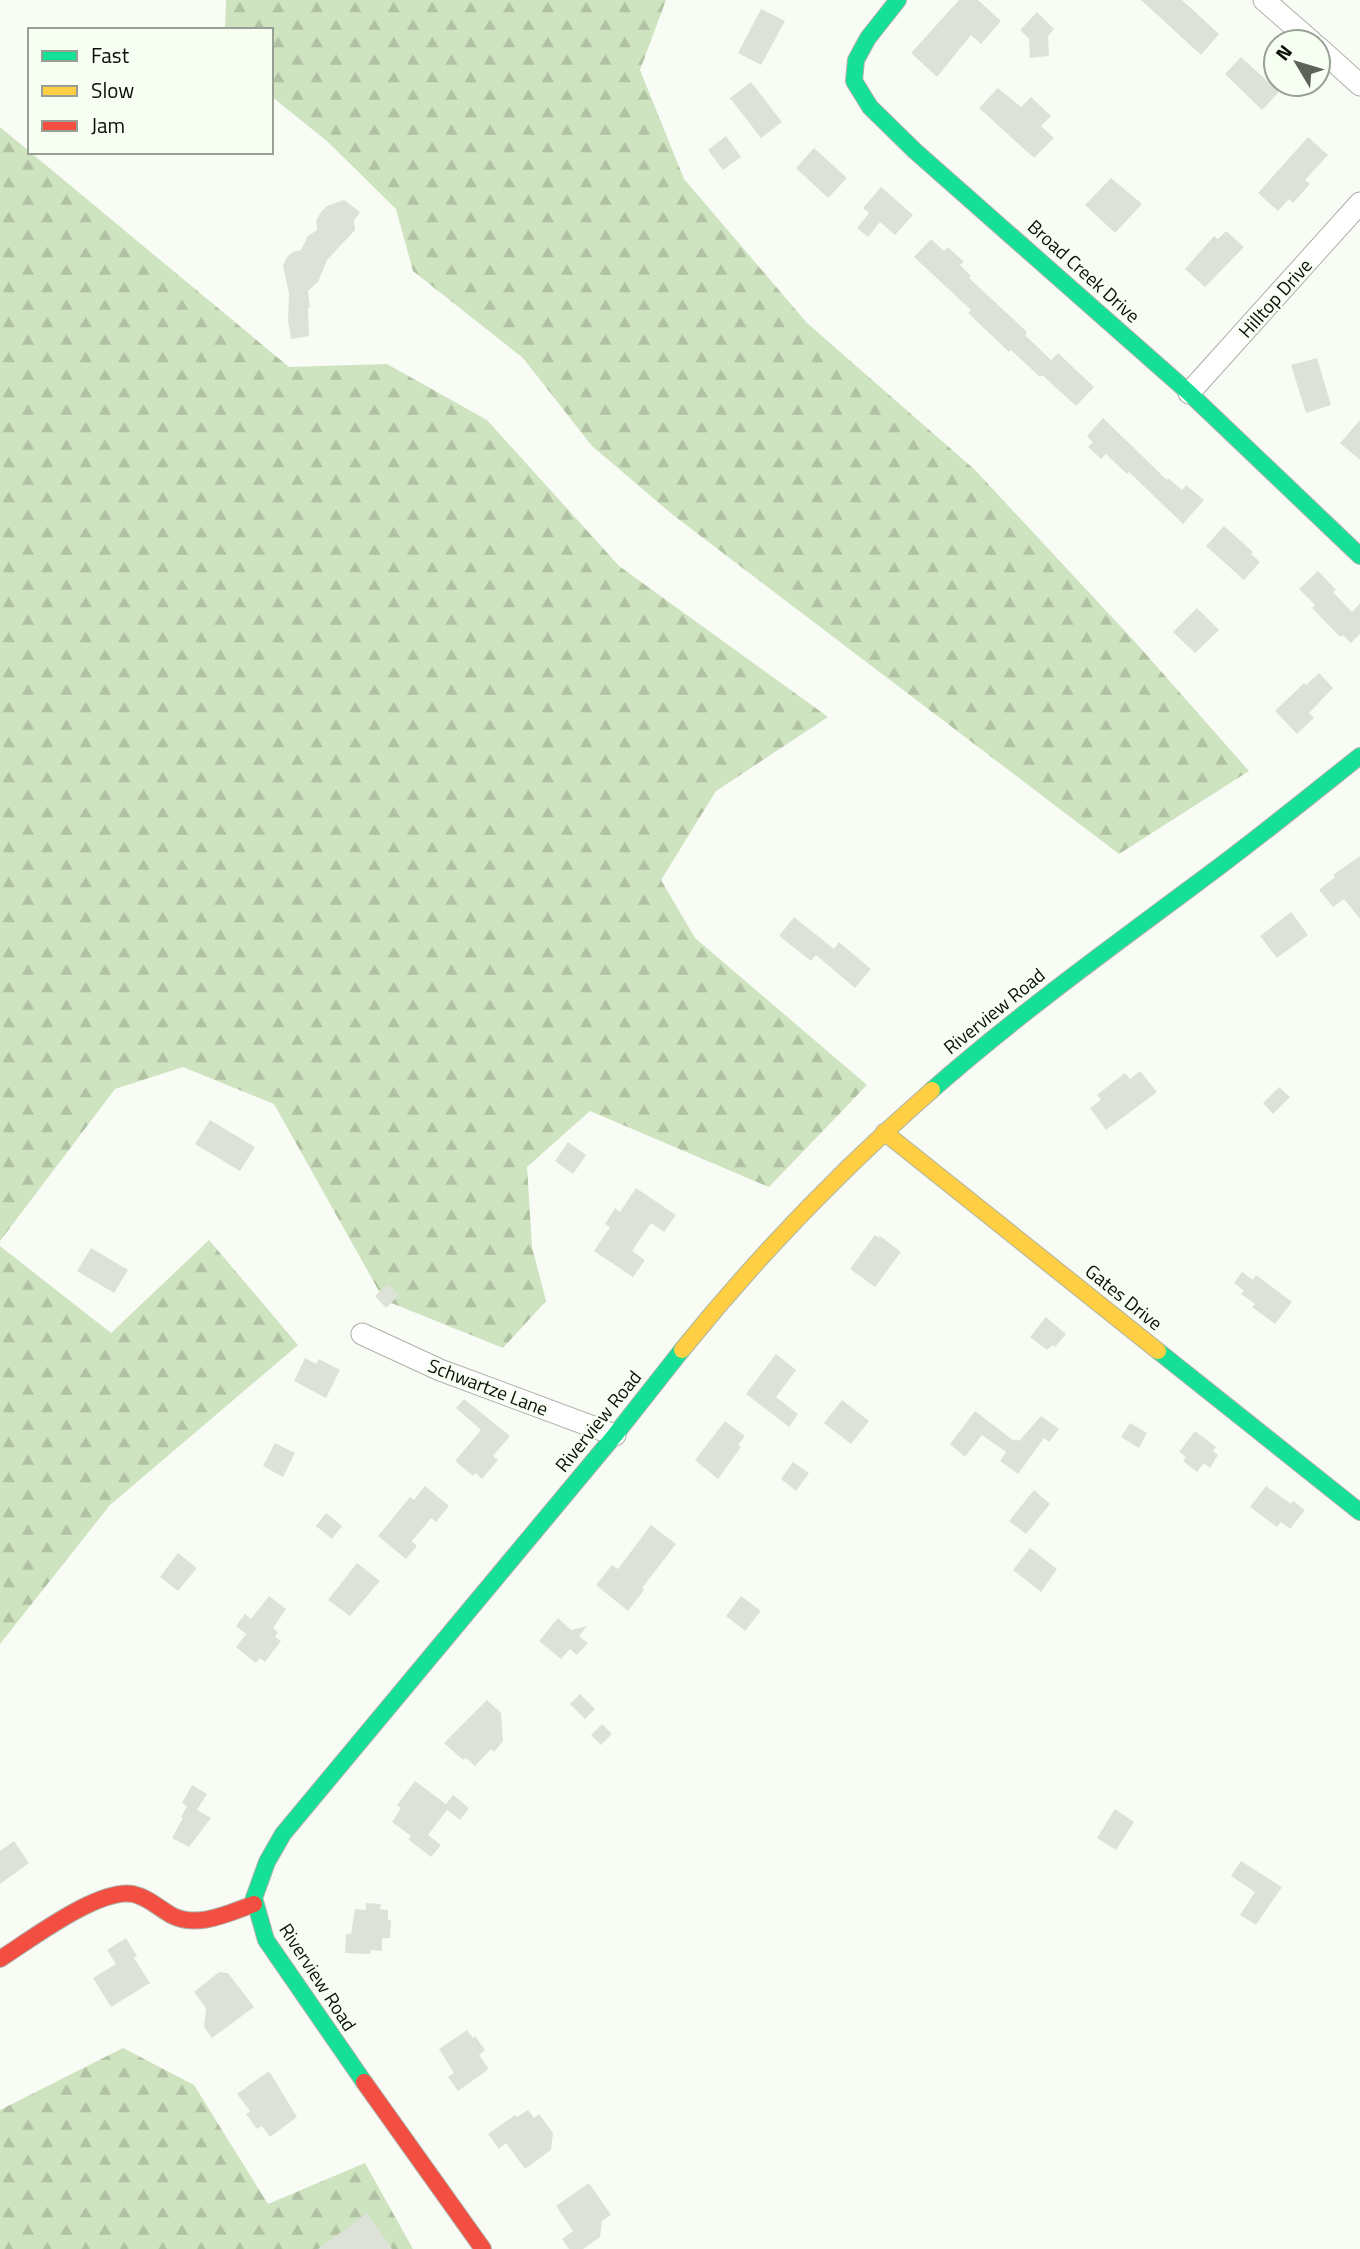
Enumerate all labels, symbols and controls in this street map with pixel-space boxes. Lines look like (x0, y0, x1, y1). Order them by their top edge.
legend (28, 28, 273, 154)
north arrow (1262, 28, 1332, 98)
text: N (1268, 38, 1299, 66)
text: Fast (91, 39, 130, 71)
text: Slow (91, 74, 134, 106)
text: Jam (91, 109, 125, 141)
street label: Broad Creek Drive (1022, 212, 1147, 329)
street label: Hilltop Drive (1231, 251, 1318, 344)
street label: Riverview Road (937, 960, 1051, 1061)
street label: Gates Drive (1079, 1256, 1169, 1337)
street label: Schwartze Lane (424, 1350, 552, 1423)
street label: Riverview Road (547, 1364, 648, 1478)
street label: Riverview Road (273, 1917, 364, 2036)

